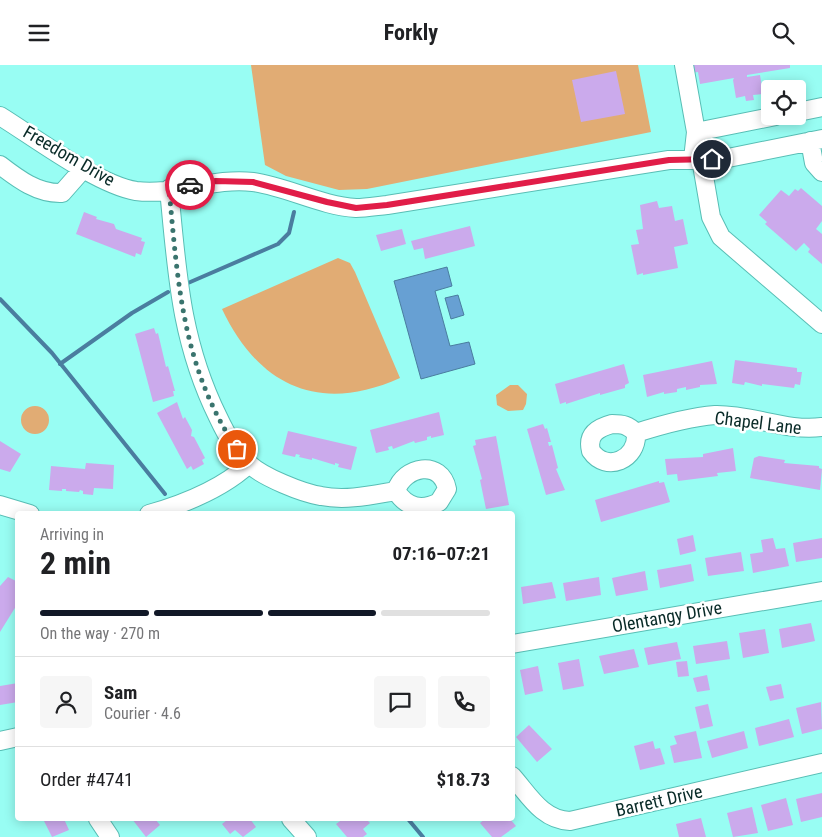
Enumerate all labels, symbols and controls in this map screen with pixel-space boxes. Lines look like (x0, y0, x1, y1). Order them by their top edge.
icon: menu (25, 19, 53, 47)
icon: search (769, 19, 797, 47)
text: Forkly (384, 20, 438, 45)
map controls (761, 80, 806, 125)
button: locate (761, 80, 806, 125)
street label: Freedom Drive (20, 121, 119, 190)
pin (691, 138, 733, 180)
icon: home (698, 145, 726, 173)
courier (165, 160, 215, 210)
icon: car (176, 171, 204, 199)
street label: Chapel Lane (713, 407, 803, 438)
pin (216, 428, 258, 470)
icon: bag (223, 435, 251, 463)
text: Arriving in (40, 525, 104, 544)
text: 07:16–07:21 (392, 542, 490, 565)
text: 2 min (40, 544, 111, 582)
street label: Olentangy Drive (610, 597, 723, 637)
text: On the way · 270 m (40, 624, 160, 643)
button: person (40, 676, 92, 728)
button: chat (374, 676, 426, 728)
button: phone (438, 676, 490, 728)
text: Sam (104, 681, 137, 704)
text: Courier · 4.6 (104, 704, 181, 723)
text: Order #4741 (40, 768, 133, 791)
text: $18.73 (436, 768, 490, 791)
street label: Barrett Drive (613, 780, 704, 821)

